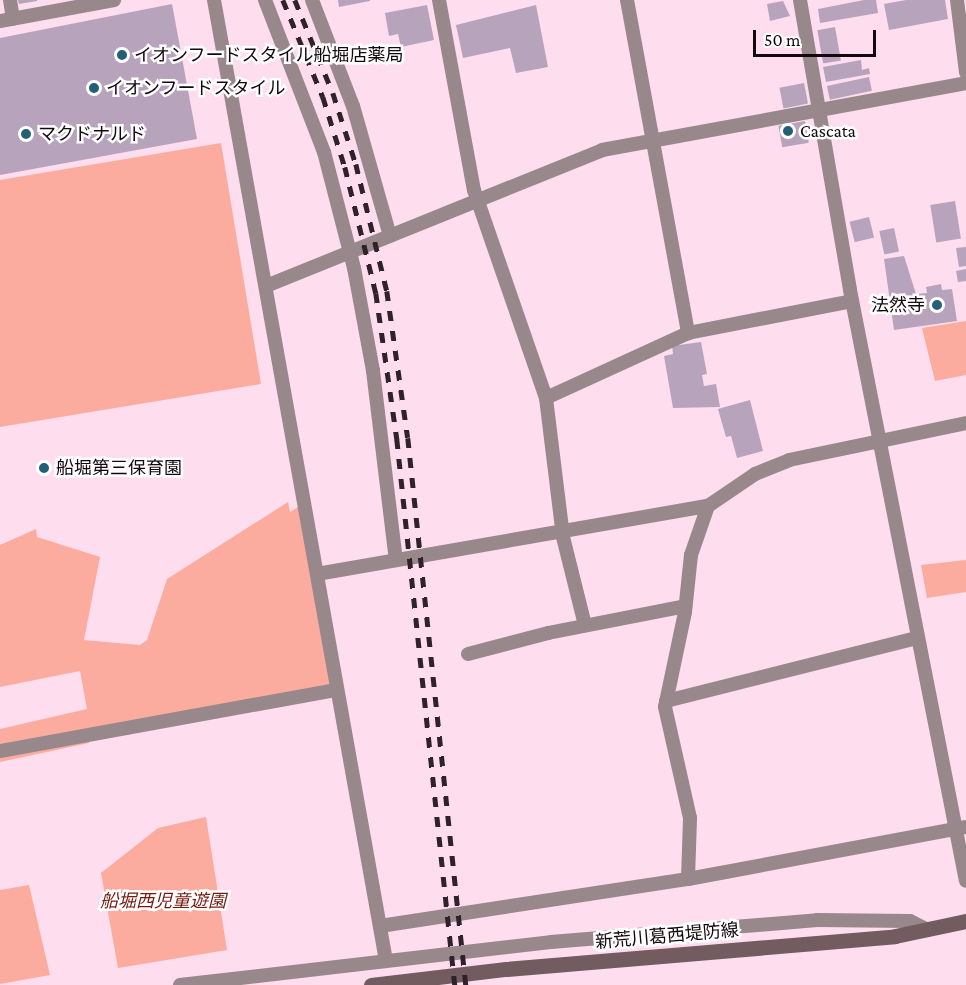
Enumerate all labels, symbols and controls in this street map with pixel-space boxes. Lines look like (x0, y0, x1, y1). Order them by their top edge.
scale bar (756, 18, 879, 56)
text: 50 m (764, 30, 801, 50)
place label: イオンフードスタイル船堀店薬局 (134, 44, 404, 66)
marker: イオンフードスタイル船堀店薬局 (115, 48, 129, 62)
place label: イオンフードスタイル (106, 77, 286, 99)
marker: イオンフードスタイル (87, 81, 101, 95)
place label: Cascata (800, 120, 856, 142)
place label: マクドナルド (38, 123, 146, 145)
marker: Cascata (781, 124, 795, 138)
marker: マクドナルド (19, 127, 33, 141)
place label: 法然寺 (871, 294, 925, 316)
marker: 法然寺 (930, 298, 944, 312)
place label: 船堀第三保育園 (56, 457, 182, 479)
marker: 船堀第三保育園 (37, 461, 51, 475)
park label: 船堀西児童遊園 (100, 890, 226, 912)
street label: 新荒川葛西堤防線 (594, 919, 740, 953)

